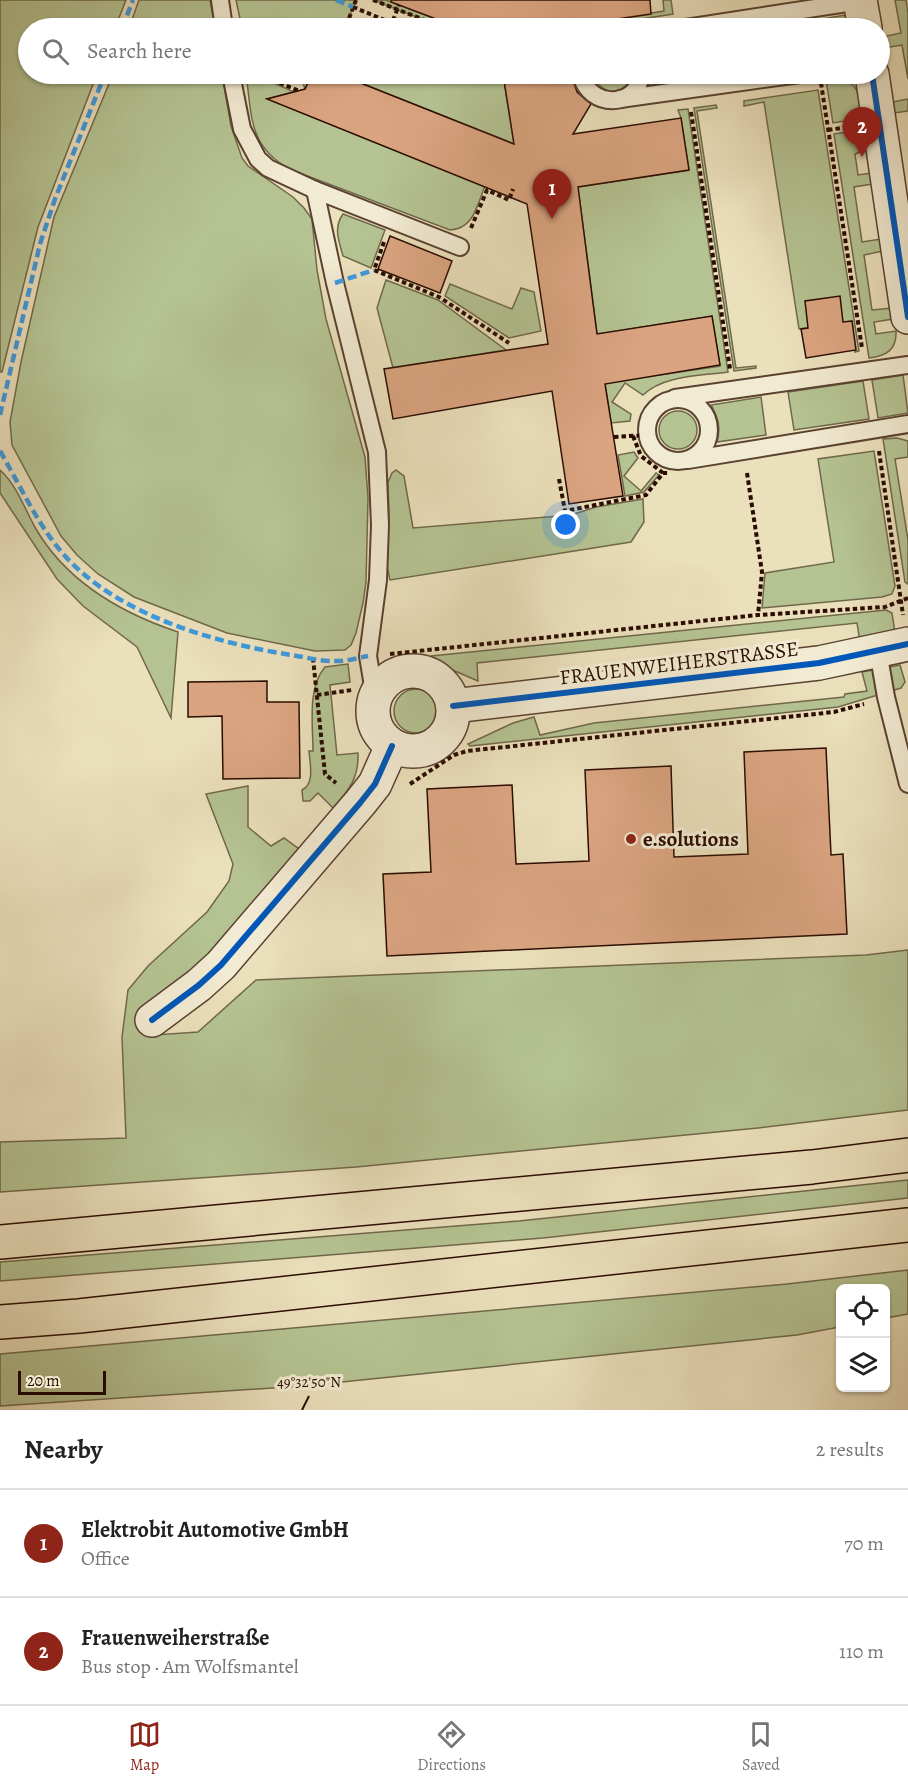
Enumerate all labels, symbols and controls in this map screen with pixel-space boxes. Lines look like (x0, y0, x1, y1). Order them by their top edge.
search box (18, 18, 890, 84)
icon: search (39, 35, 72, 68)
text: Search here (87, 36, 192, 66)
pin: 2 (842, 108, 882, 157)
pin: 1 (532, 170, 572, 219)
your location (551, 510, 580, 539)
street label: FRAUENWEIHERSTRASSE (558, 634, 800, 692)
place label: e.solutions (643, 825, 739, 853)
marker: e.solutions (624, 832, 638, 846)
map controls (836, 1284, 890, 1392)
button: locate (836, 1284, 890, 1338)
button: layers (836, 1338, 890, 1392)
scale bar (18, 1368, 106, 1396)
text: 20 m (27, 1370, 60, 1392)
text: 49°32'50"N (277, 1372, 341, 1392)
text: Nearby (24, 1432, 103, 1467)
text: 2 results (816, 1436, 884, 1463)
text: Elektrobit Automotive GmbH (81, 1515, 349, 1545)
text: 1 (40, 1530, 47, 1557)
text: 70 m (844, 1530, 884, 1557)
text: Office (81, 1545, 130, 1572)
text: Frauenweiherstraße (81, 1623, 269, 1653)
text: 2 (39, 1638, 48, 1665)
text: 110 m (839, 1638, 884, 1665)
text: Bus stop · Am Wolfsmantel (81, 1653, 299, 1680)
tab: Map (128, 1718, 161, 1776)
tab: Directions (417, 1718, 486, 1776)
tab: Saved (742, 1718, 780, 1776)

